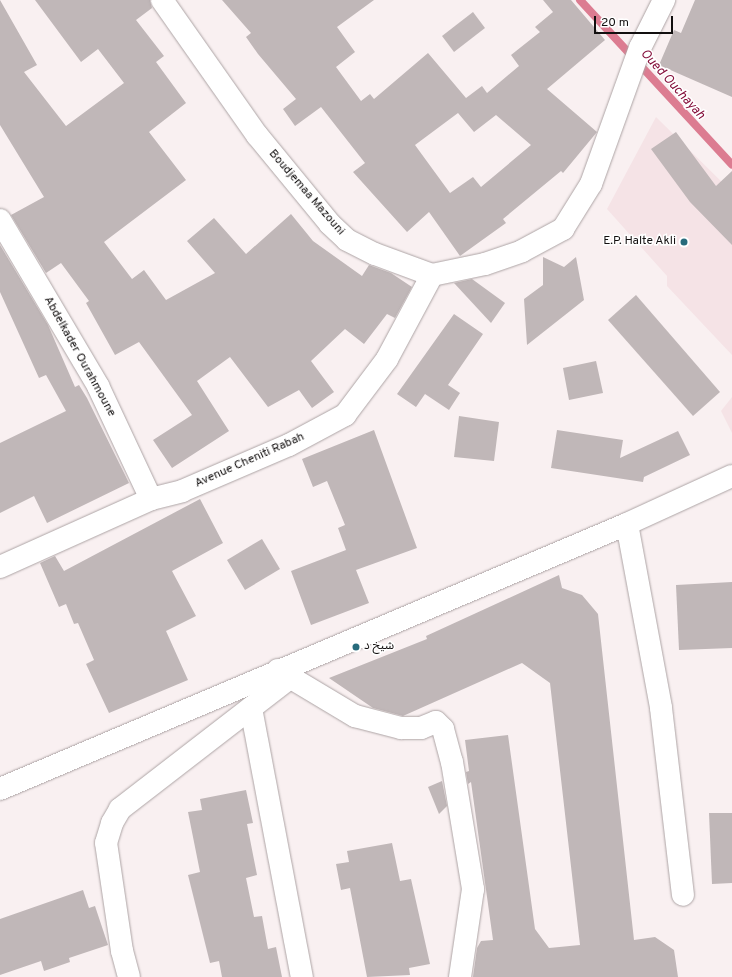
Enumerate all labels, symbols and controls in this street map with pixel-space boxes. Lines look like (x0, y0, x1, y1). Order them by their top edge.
scale bar (596, 8, 675, 34)
text: 20 m (601, 15, 629, 31)
water label: Oued Ouchayah (636, 47, 708, 123)
street label: Boudjemaa Mazouni (265, 147, 347, 239)
place label: E.P. Halte Akli (603, 235, 676, 249)
marker: E.P. Halte Akli (679, 237, 689, 247)
street label: Abdelkader Ourahmoune (40, 294, 118, 420)
street label: Avenue Cheniti Rabah (193, 430, 307, 492)
place label: شيخ د (364, 640, 394, 654)
marker: شيخ د (351, 642, 361, 652)

